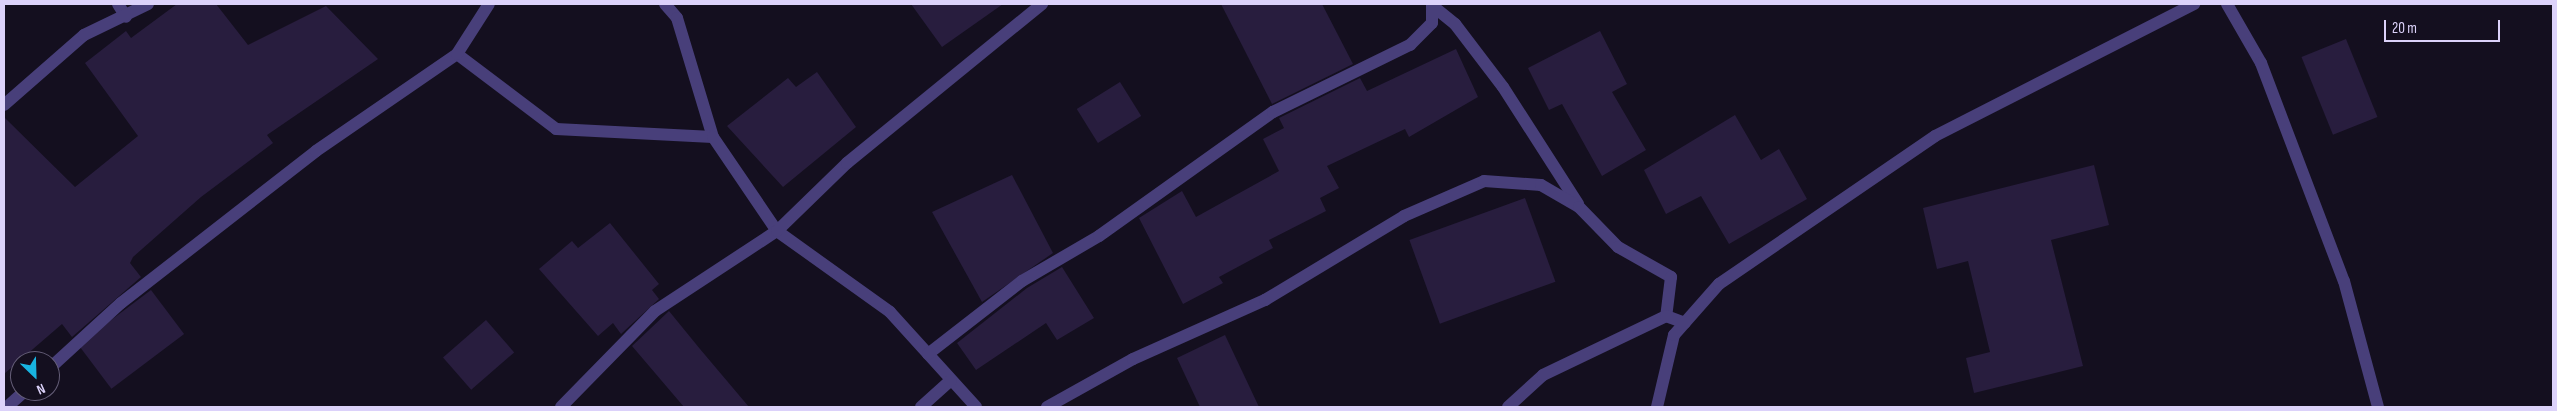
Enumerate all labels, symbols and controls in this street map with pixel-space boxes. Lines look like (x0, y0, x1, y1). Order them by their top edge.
scale bar (2387, 10, 2503, 42)
text: 20 m (2392, 19, 2417, 38)
north arrow (10, 351, 60, 401)
text: N (34, 380, 48, 399)

